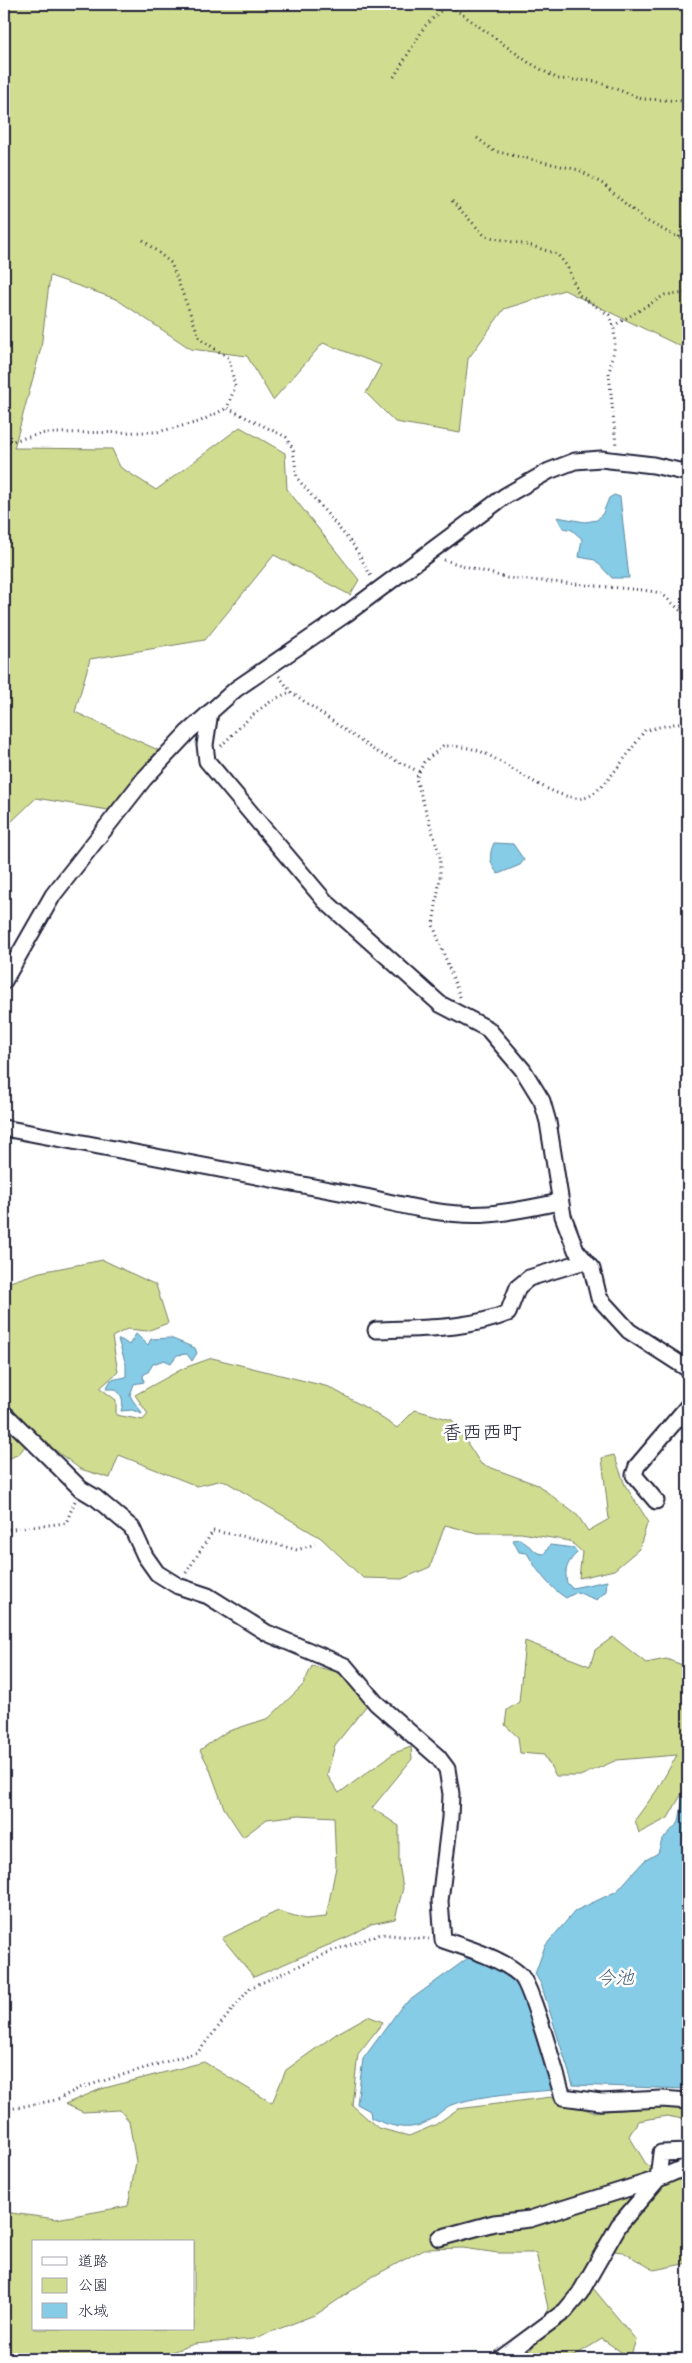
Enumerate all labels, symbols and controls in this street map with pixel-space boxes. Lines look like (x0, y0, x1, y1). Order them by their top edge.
district label: 香西西町 (442, 1420, 522, 1444)
water label: 今池 (596, 1966, 635, 1989)
legend (32, 2240, 195, 2330)
text: 道路 (78, 2252, 108, 2270)
text: 公園 (78, 2276, 108, 2294)
text: 水域 (78, 2302, 108, 2320)

